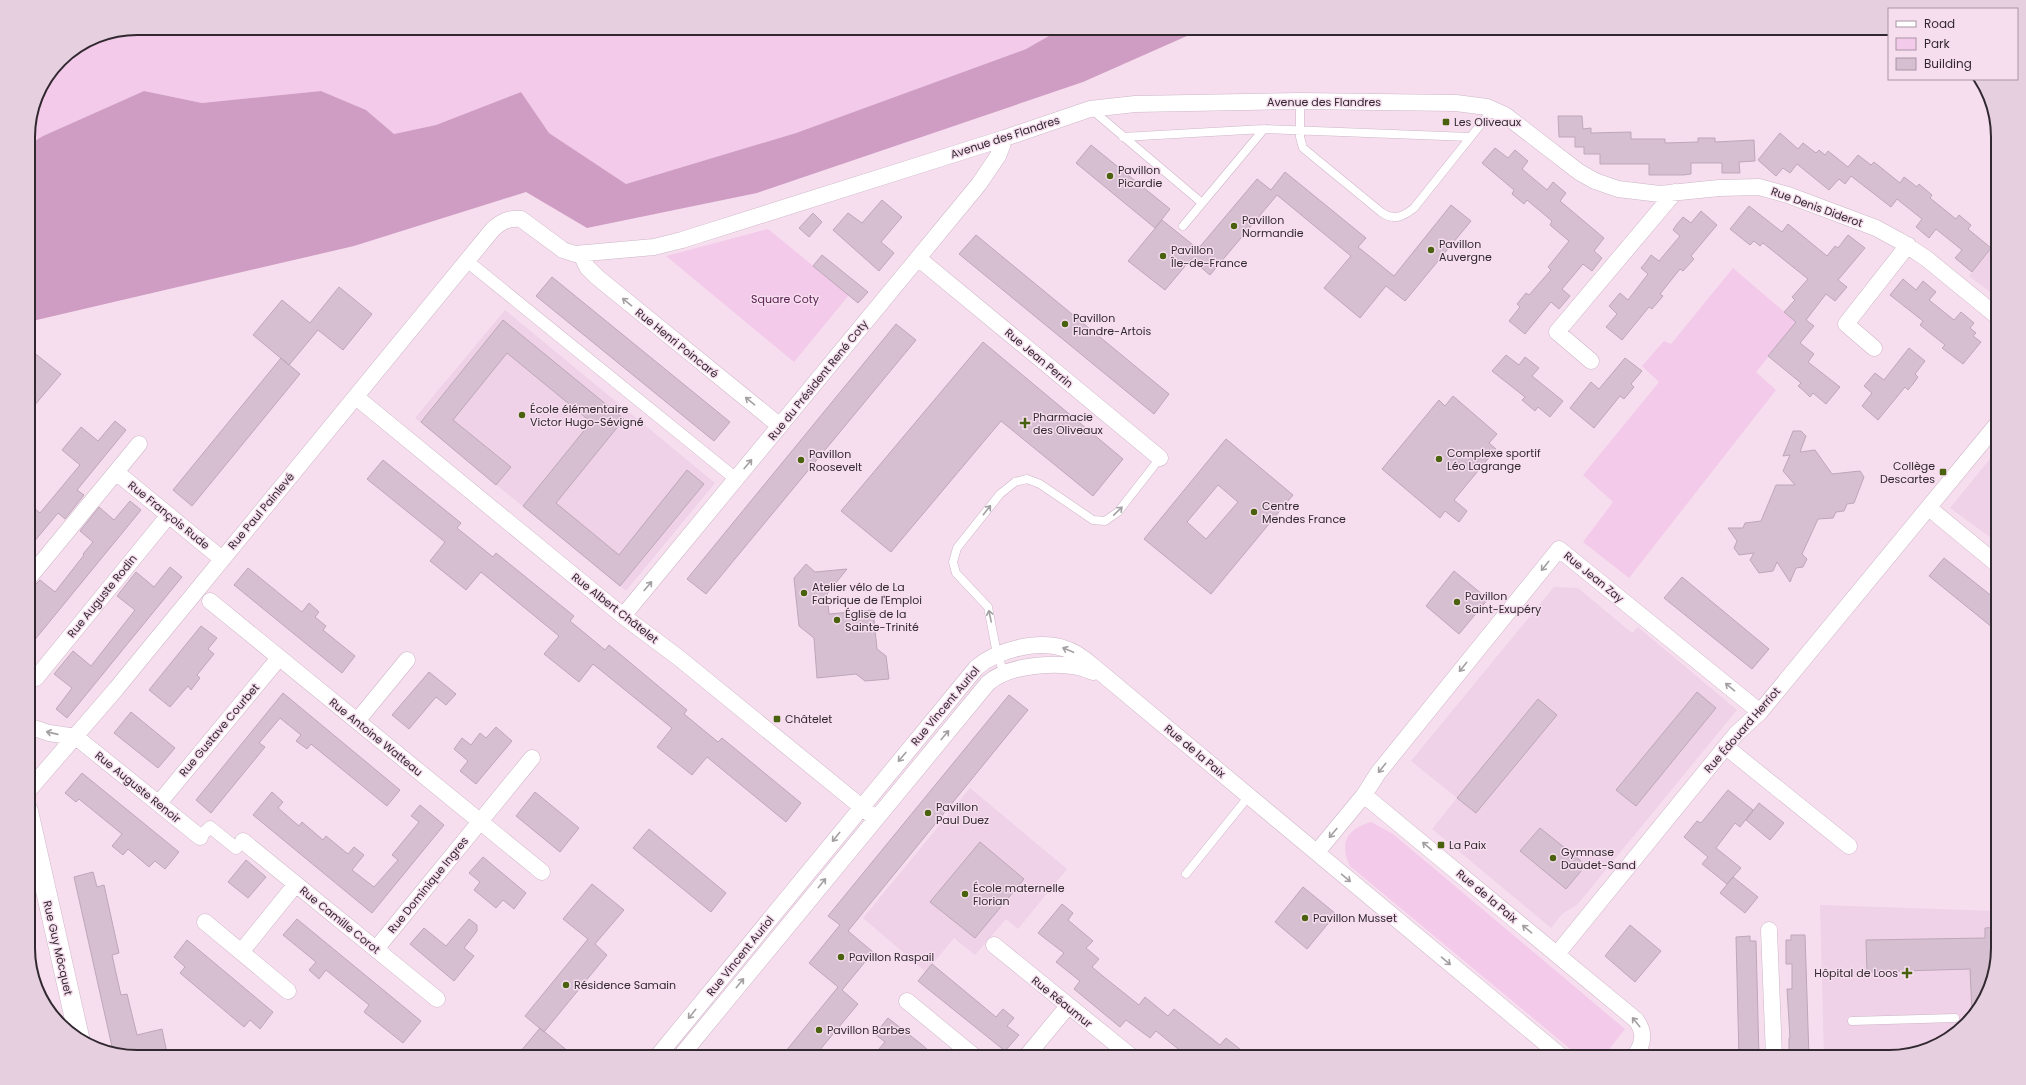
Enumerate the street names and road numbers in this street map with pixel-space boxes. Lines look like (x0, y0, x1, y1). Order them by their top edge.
street label: Avenue des Flandres (1267, 94, 1381, 110)
street label: Avenue des Flandres (948, 112, 1062, 162)
street label: Rue Denis Diderot (1769, 183, 1865, 231)
street label: Rue Henri Poincaré (632, 304, 722, 382)
street label: Rue du Président René Coty (764, 316, 872, 444)
street label: Rue Jean Perrin (1001, 325, 1077, 391)
street label: Rue Paul Painlevé (224, 469, 298, 553)
street label: Rue François Rude (125, 477, 213, 553)
street label: Rue Jean Zay (1561, 548, 1628, 607)
street label: Rue Auguste Rodin (63, 551, 141, 641)
street label: Rue Albert Châtelet (568, 569, 662, 647)
street label: Rue Vincent Auriol (907, 663, 983, 749)
street label: Rue Gustave Courbet (175, 680, 263, 780)
street label: Rue Édouard Herriot (1700, 684, 1784, 776)
street label: Rue Antoine Watteau (326, 694, 426, 780)
street label: Rue de la Paix (1161, 721, 1230, 782)
street label: Rue Auguste Renoir (92, 747, 184, 827)
street label: Rue Dominique Ingres (384, 833, 472, 937)
street label: Rue de la Paix (1453, 866, 1522, 927)
street label: Rue Camille Corot (296, 883, 384, 957)
street label: Rue Guy Môcquet (39, 899, 77, 997)
street label: Rue Vincent Auriol (703, 912, 777, 1000)
street label: Rue Réaumur (1028, 973, 1096, 1031)

